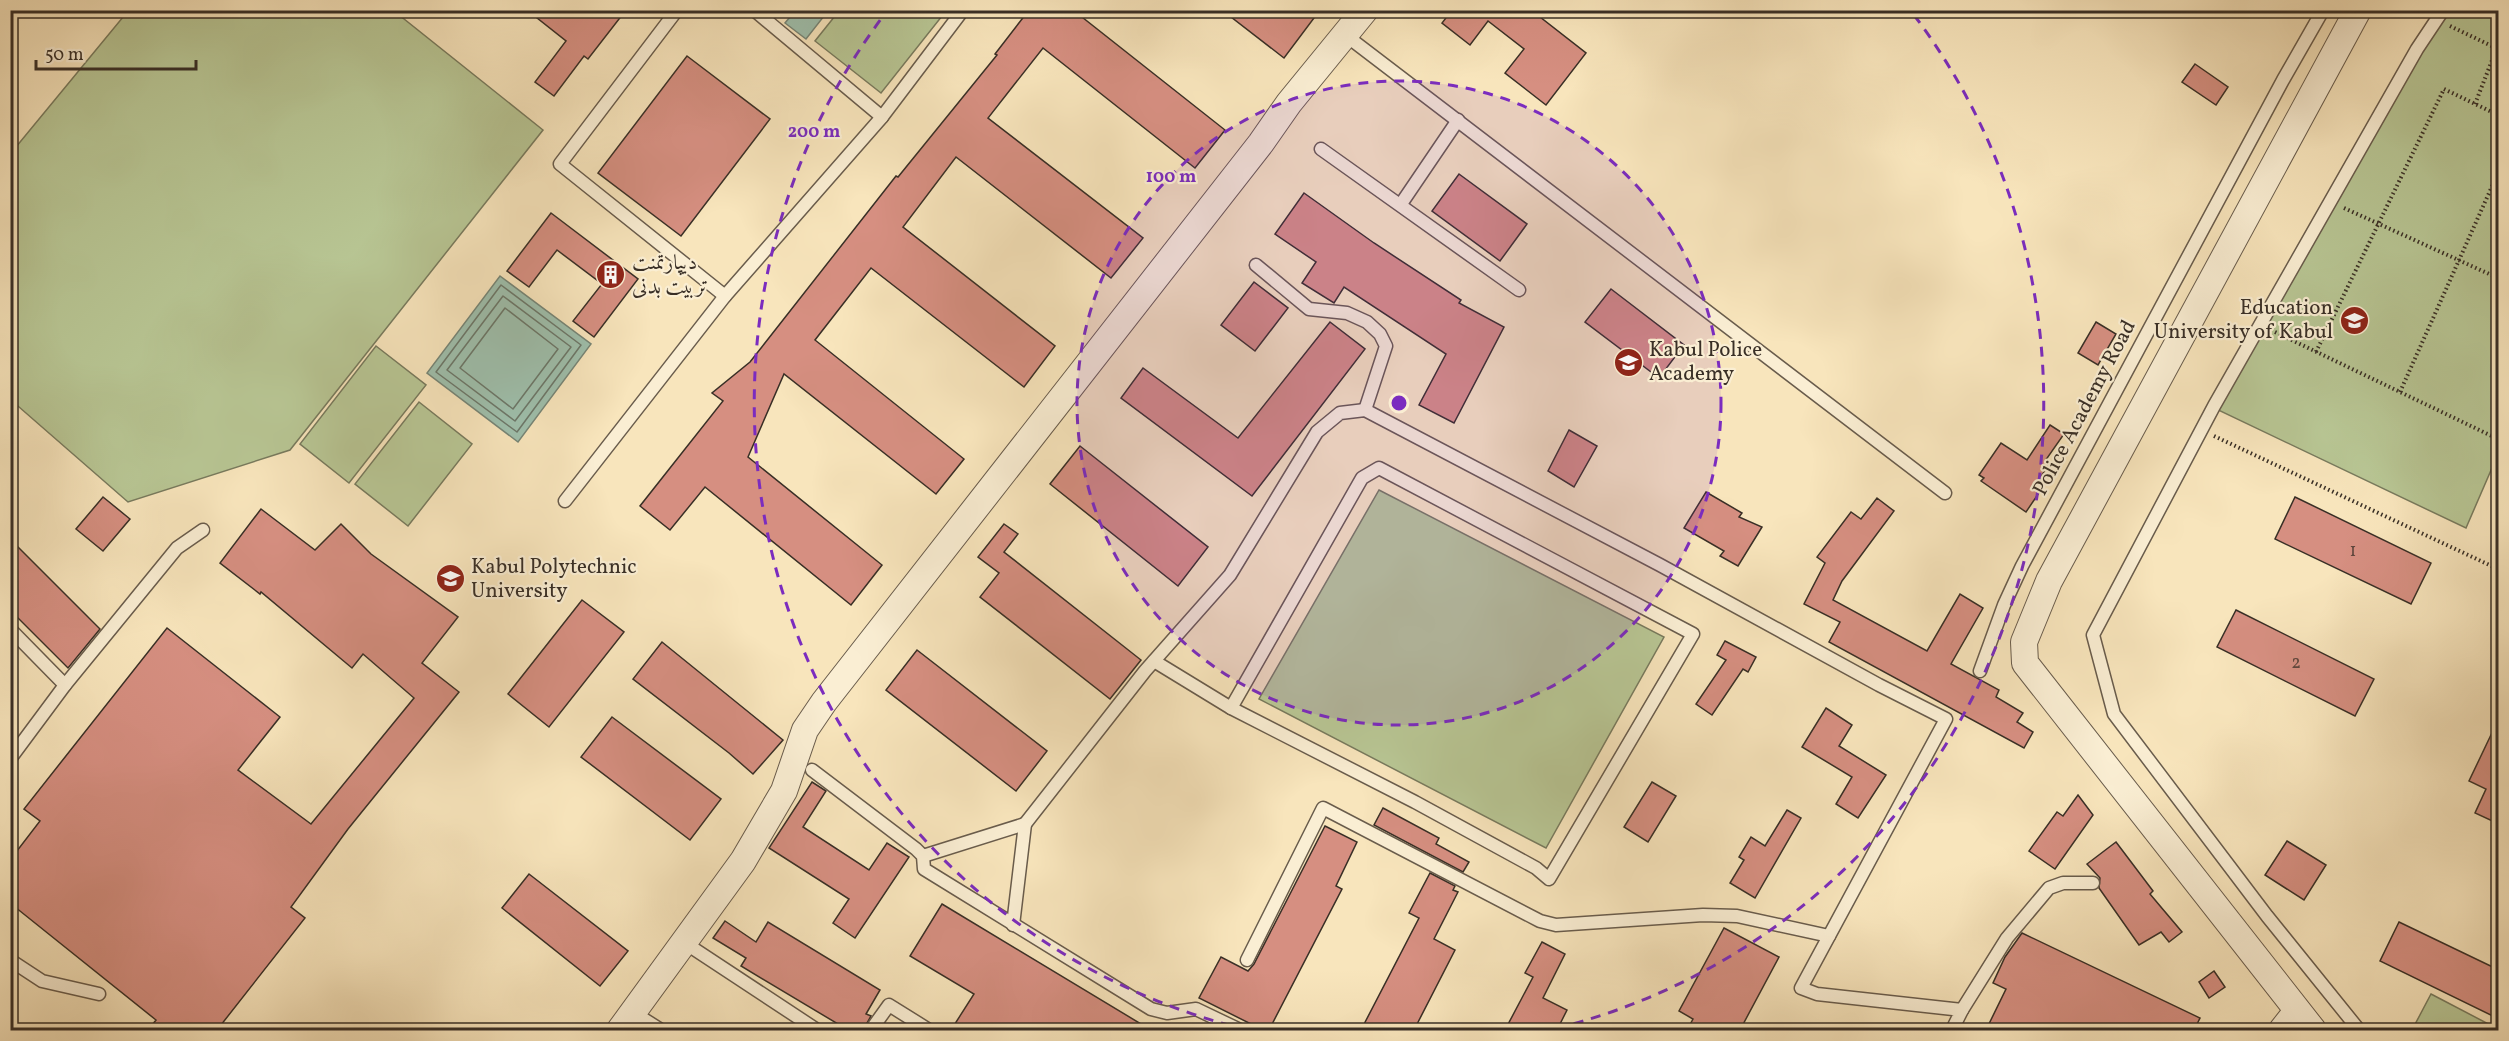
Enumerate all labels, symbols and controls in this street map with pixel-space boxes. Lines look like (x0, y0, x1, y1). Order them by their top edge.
scale bar (36, 33, 196, 71)
text: 50 m (45, 43, 84, 68)
text: 200 m (788, 120, 840, 145)
text: 100 m (1146, 165, 1196, 190)
place label: دیپارتمنت تربیت بدنی (632, 249, 708, 302)
building icon: دیپارتمنت تربیت بدنی (595, 259, 627, 291)
place label: Education University of Kabul (2154, 294, 2333, 347)
school or university icon: Education University of Kabul (2338, 304, 2370, 336)
street label: Police Academy Road (2026, 315, 2144, 501)
place label: Kabul Police Academy (1649, 336, 1762, 389)
school or university icon: Kabul Police Academy (1612, 346, 1644, 378)
centre of rings (1389, 393, 1409, 413)
house number: 1 (2350, 539, 2356, 564)
place label: Kabul Polytechnic University (471, 553, 637, 606)
school or university icon: Kabul Polytechnic University (434, 563, 466, 595)
house number: 2 (2291, 651, 2301, 676)

